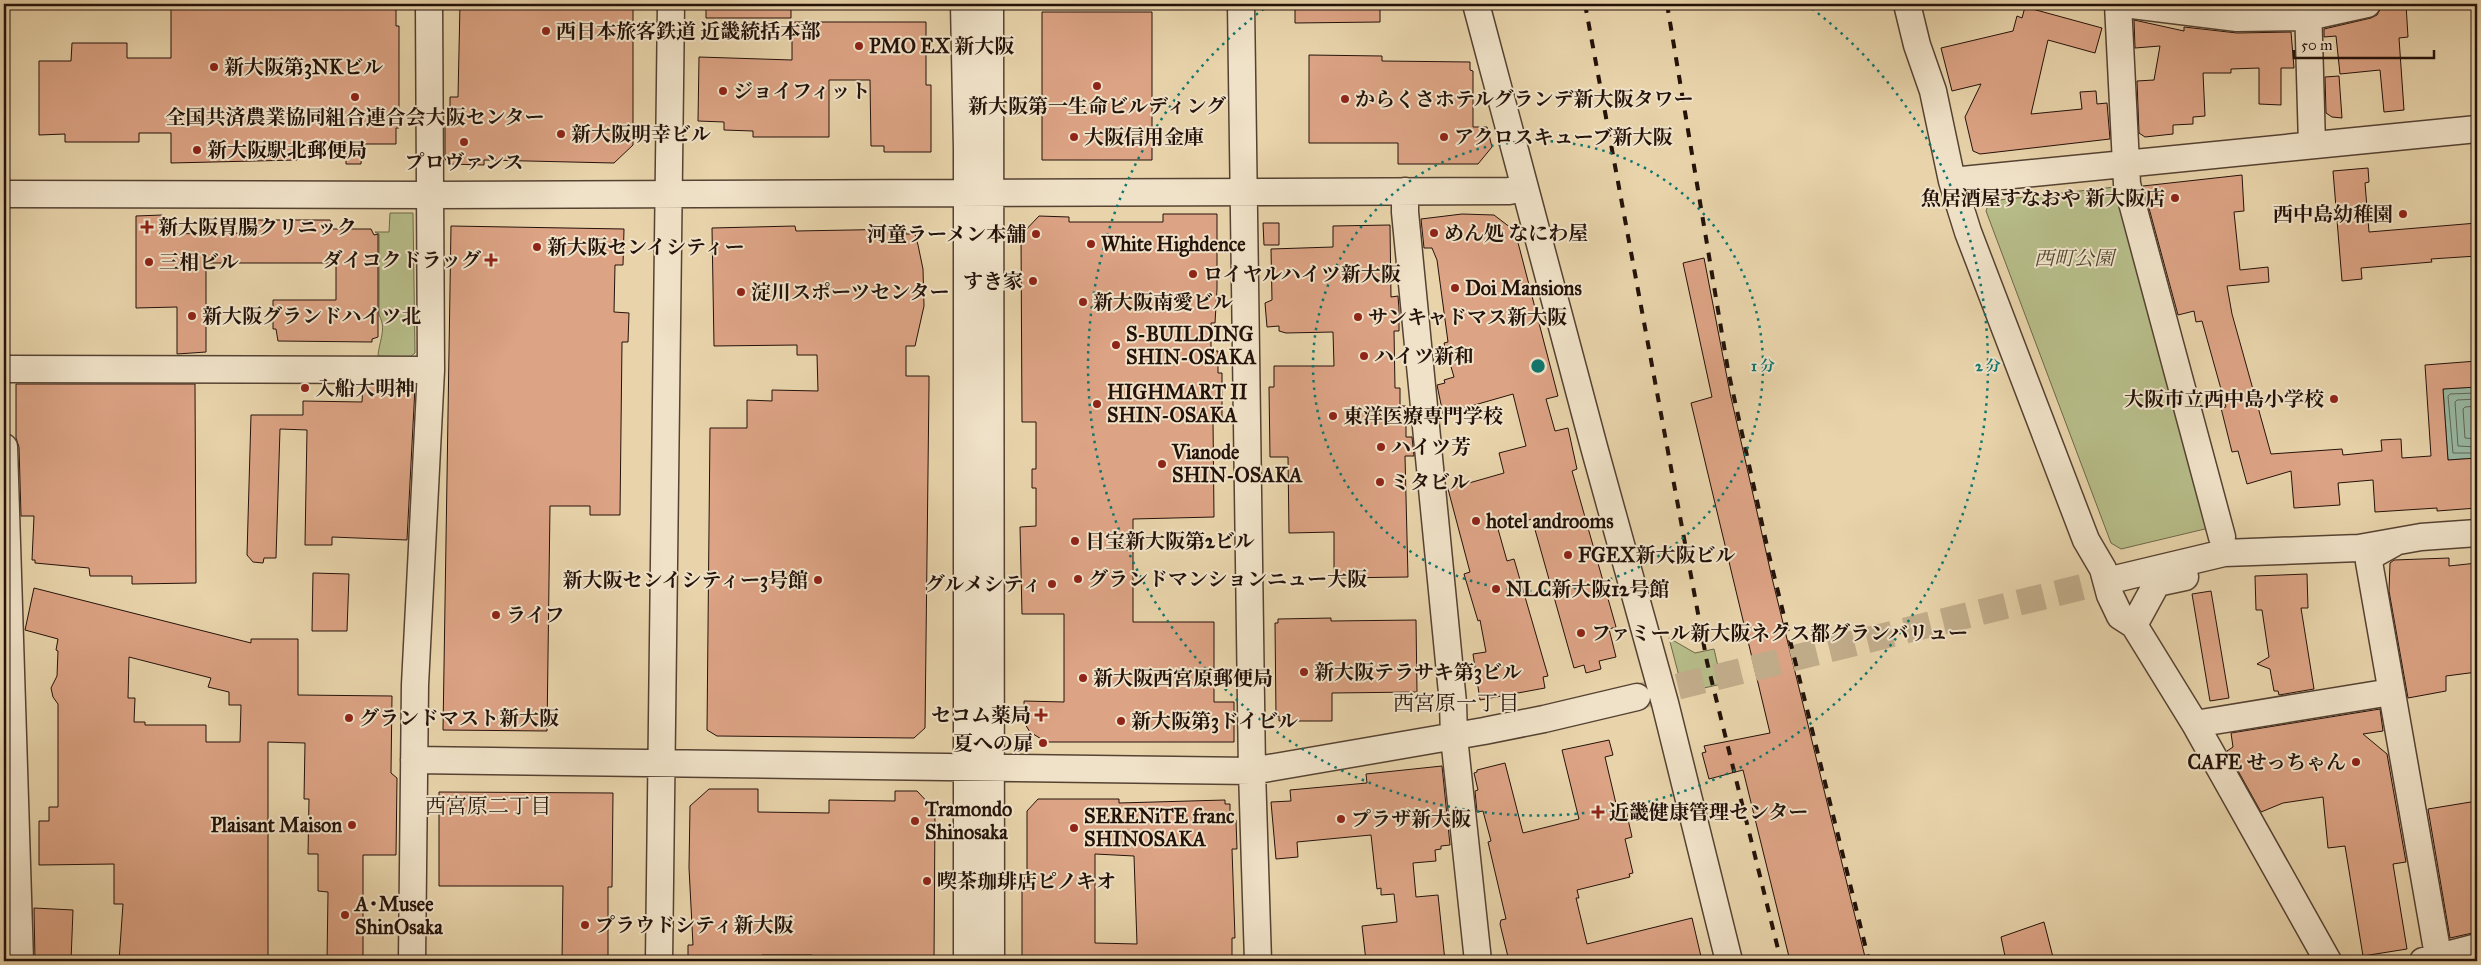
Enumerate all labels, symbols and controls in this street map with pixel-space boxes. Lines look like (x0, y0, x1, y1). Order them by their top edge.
place label: 西日本旅客鉄道 近畿統括本部 (556, 19, 820, 43)
marker: 西日本旅客鉄道 近畿統括本部 (540, 25, 552, 37)
scale bar (2294, 28, 2434, 60)
place label: PMO EX 新大阪 (869, 34, 1014, 58)
text: 50 m (2301, 36, 2333, 54)
marker: PMO EX 新大阪 (853, 40, 865, 52)
place label: 新大阪第3NKビル (224, 55, 383, 80)
marker: 新大阪第3NKビル (208, 61, 220, 73)
place label: ジョイフィット (733, 79, 870, 103)
marker: 新大阪第一生命ビルディング (1091, 80, 1103, 92)
marker: ジョイフィット (717, 85, 729, 97)
place label: からくさホテルグランデ新大阪タワー (1355, 87, 1694, 111)
marker: 全国共済農業協同組合連合会大阪センター (349, 91, 361, 103)
marker: からくさホテルグランデ新大阪タワー (1339, 93, 1351, 105)
place label: 新大阪第一生命ビルディング (968, 94, 1226, 118)
place label: 全国共済農業協同組合連合会大阪センター (165, 105, 545, 129)
place label: 新大阪明幸ビル (571, 122, 711, 146)
place label: 大阪信用金庫 (1084, 125, 1204, 149)
place label: アクロスキューブ新大阪 (1454, 125, 1672, 149)
marker: 新大阪明幸ビル (555, 128, 567, 140)
marker: 大阪信用金庫 (1068, 131, 1080, 143)
marker: アクロスキューブ新大阪 (1438, 131, 1450, 143)
marker: プロヴァンス (458, 136, 470, 148)
place label: 新大阪駅北郵便局 (207, 138, 367, 162)
marker: 新大阪駅北郵便局 (191, 144, 203, 156)
place label: プロヴァンス (404, 150, 524, 174)
place label: 魚居酒屋すなおや 新大阪店 (1921, 186, 2165, 210)
marker: 魚居酒屋すなおや 新大阪店 (2169, 192, 2181, 204)
place label: 西中島幼稚園 (2273, 202, 2393, 226)
marker: 西中島幼稚園 (2397, 208, 2409, 220)
place label: 新大阪胃腸クリニック (158, 215, 357, 239)
marker: 新大阪胃腸クリニック (140, 220, 154, 234)
place label: めん処 なにわ屋 (1444, 221, 1588, 245)
place label: 河童ラーメン本舗 (867, 222, 1026, 246)
marker: めん処 なにわ屋 (1428, 227, 1440, 239)
marker: 河童ラーメン本舗 (1030, 228, 1042, 240)
place label: White Highdence (1101, 232, 1246, 257)
place label: 新大阪センイシティー (547, 235, 744, 259)
marker: White Highdence (1085, 238, 1097, 250)
marker: 新大阪センイシティー (531, 241, 543, 253)
park label: 西町公園 (2034, 246, 2117, 270)
place label: ダイコクドラッグ (323, 248, 481, 272)
place label: 三相ビル (159, 250, 239, 274)
marker: ダイコクドラッグ (485, 254, 497, 266)
marker: 三相ビル (143, 256, 155, 268)
place label: ロイヤルハイツ新大阪 (1203, 262, 1401, 286)
marker: ロイヤルハイツ新大阪 (1187, 268, 1199, 280)
place label: すき家 (963, 269, 1023, 293)
marker: すき家 (1027, 275, 1039, 287)
place label: Doi Mansions (1465, 276, 1582, 300)
place label: 淀川スポーツセンター (751, 280, 949, 304)
marker: Doi Mansions (1449, 282, 1461, 294)
marker: 淀川スポーツセンター (735, 286, 747, 298)
place label: 新大阪南愛ビル (1093, 290, 1233, 314)
marker: 新大阪南愛ビル (1077, 296, 1089, 308)
place label: 新大阪グランドハイツ北 (202, 304, 422, 328)
place label: サンキャドマス新大阪 (1368, 305, 1567, 329)
marker: 新大阪グランドハイツ北 (186, 310, 198, 322)
marker: サンキャドマス新大阪 (1352, 311, 1364, 323)
place label: S-BUILDING SHIN-OSAKA (1126, 322, 1257, 369)
marker: S-BUILDING SHIN-OSAKA (1110, 339, 1122, 351)
place label: ハイツ新和 (1374, 344, 1474, 368)
marker: ハイツ新和 (1358, 350, 1370, 362)
centre of rings (1529, 357, 1547, 375)
text: 1 分 (1751, 357, 1775, 375)
text: 2 分 (1975, 357, 2001, 375)
place label: 入船大明神 (315, 376, 415, 400)
place label: HIGHMART II SHIN-OSAKA (1107, 380, 1248, 427)
marker: 入船大明神 (299, 382, 311, 394)
place label: 大阪市立西中島小学校 (2124, 387, 2324, 411)
marker: 大阪市立西中島小学校 (2328, 393, 2340, 405)
marker: HIGHMART II SHIN-OSAKA (1091, 398, 1103, 410)
place label: 東洋医療専門学校 (1343, 404, 1503, 428)
marker: 東洋医療専門学校 (1327, 410, 1339, 422)
place label: ハイツ芳 (1391, 435, 1471, 459)
place label: Vianode SHIN-OSAKA (1171, 440, 1303, 487)
marker: ハイツ芳 (1375, 441, 1387, 453)
marker: Vianode SHIN-OSAKA (1156, 458, 1168, 470)
place label: ミタビル (1390, 470, 1470, 494)
marker: ミタビル (1374, 476, 1386, 488)
place label: hotel androoms (1485, 509, 1614, 533)
marker: hotel androoms (1470, 515, 1482, 527)
place label: 日宝新大阪第2ビル (1085, 529, 1255, 553)
marker: 日宝新大阪第2ビル (1069, 535, 1081, 547)
place label: FGEX新大阪ビル (1578, 543, 1736, 567)
marker: FGEX新大阪ビル (1562, 549, 1574, 561)
place label: グランドマンションニュー大阪 (1088, 567, 1367, 591)
place label: 新大阪センイシティー3号館 (563, 568, 808, 593)
place label: グルメシティ (925, 572, 1042, 596)
marker: グランドマンションニュー大阪 (1072, 573, 1084, 585)
marker: 新大阪センイシティー3号館 (812, 574, 824, 586)
place label: NLC新大阪12号館 (1506, 577, 1669, 601)
marker: グルメシティ (1046, 578, 1058, 590)
marker: NLC新大阪12号館 (1490, 583, 1502, 595)
place label: ライフ (506, 603, 565, 627)
marker: ライフ (490, 609, 502, 621)
place label: ファミール新大阪ネクス都グランバリュー (1591, 621, 1968, 645)
marker: ファミール新大阪ネクス都グランバリュー (1575, 627, 1587, 639)
place label: 新大阪テラサキ第3ビル (1314, 660, 1522, 685)
place label: 新大阪西宮原郵便局 (1093, 666, 1273, 690)
marker: 新大阪テラサキ第3ビル (1298, 666, 1310, 678)
marker: 新大阪西宮原郵便局 (1077, 672, 1089, 684)
district label: 西宮原一丁目 (1393, 690, 1519, 716)
place label: セコム薬局 (931, 703, 1031, 727)
place label: グランドマスト新大阪 (359, 706, 559, 730)
marker: セコム薬局 (1035, 709, 1047, 721)
place label: 新大阪第3ドイビル (1131, 709, 1298, 734)
marker: グランドマスト新大阪 (343, 712, 355, 724)
marker: 新大阪第3ドイビル (1115, 715, 1127, 727)
place label: 夏への扉 (953, 731, 1033, 755)
marker: 夏への扉 (1037, 737, 1049, 749)
place label: CAFE せっちゃん (2188, 750, 2346, 774)
marker: CAFE せっちゃん (2350, 756, 2362, 768)
district label: 西宮原二丁目 (425, 793, 551, 819)
place label: Tramondo Shinosaka (924, 797, 1012, 844)
place label: 近畿健康管理センター (1609, 800, 1808, 824)
place label: SERENiTE franc SHINOSAKA (1084, 804, 1235, 851)
marker: 近畿健康管理センター (1591, 805, 1605, 819)
place label: プラザ新大阪 (1351, 807, 1471, 831)
place label: Plaisant Maison (210, 813, 342, 837)
marker: プラザ新大阪 (1335, 813, 1347, 825)
marker: Tramondo Shinosaka (909, 815, 921, 827)
marker: Plaisant Maison (346, 819, 358, 831)
marker: SERENiTE franc SHINOSAKA (1068, 822, 1080, 834)
place label: 喫茶珈琲店ピノキオ (937, 869, 1116, 893)
marker: 喫茶珈琲店ピノキオ (921, 875, 933, 887)
place label: A･Musee ShinOsaka (353, 892, 443, 939)
marker: A･Musee ShinOsaka (339, 909, 351, 921)
place label: プラウドシティ新大阪 (595, 913, 793, 937)
marker: プラウドシティ新大阪 (579, 919, 591, 931)

